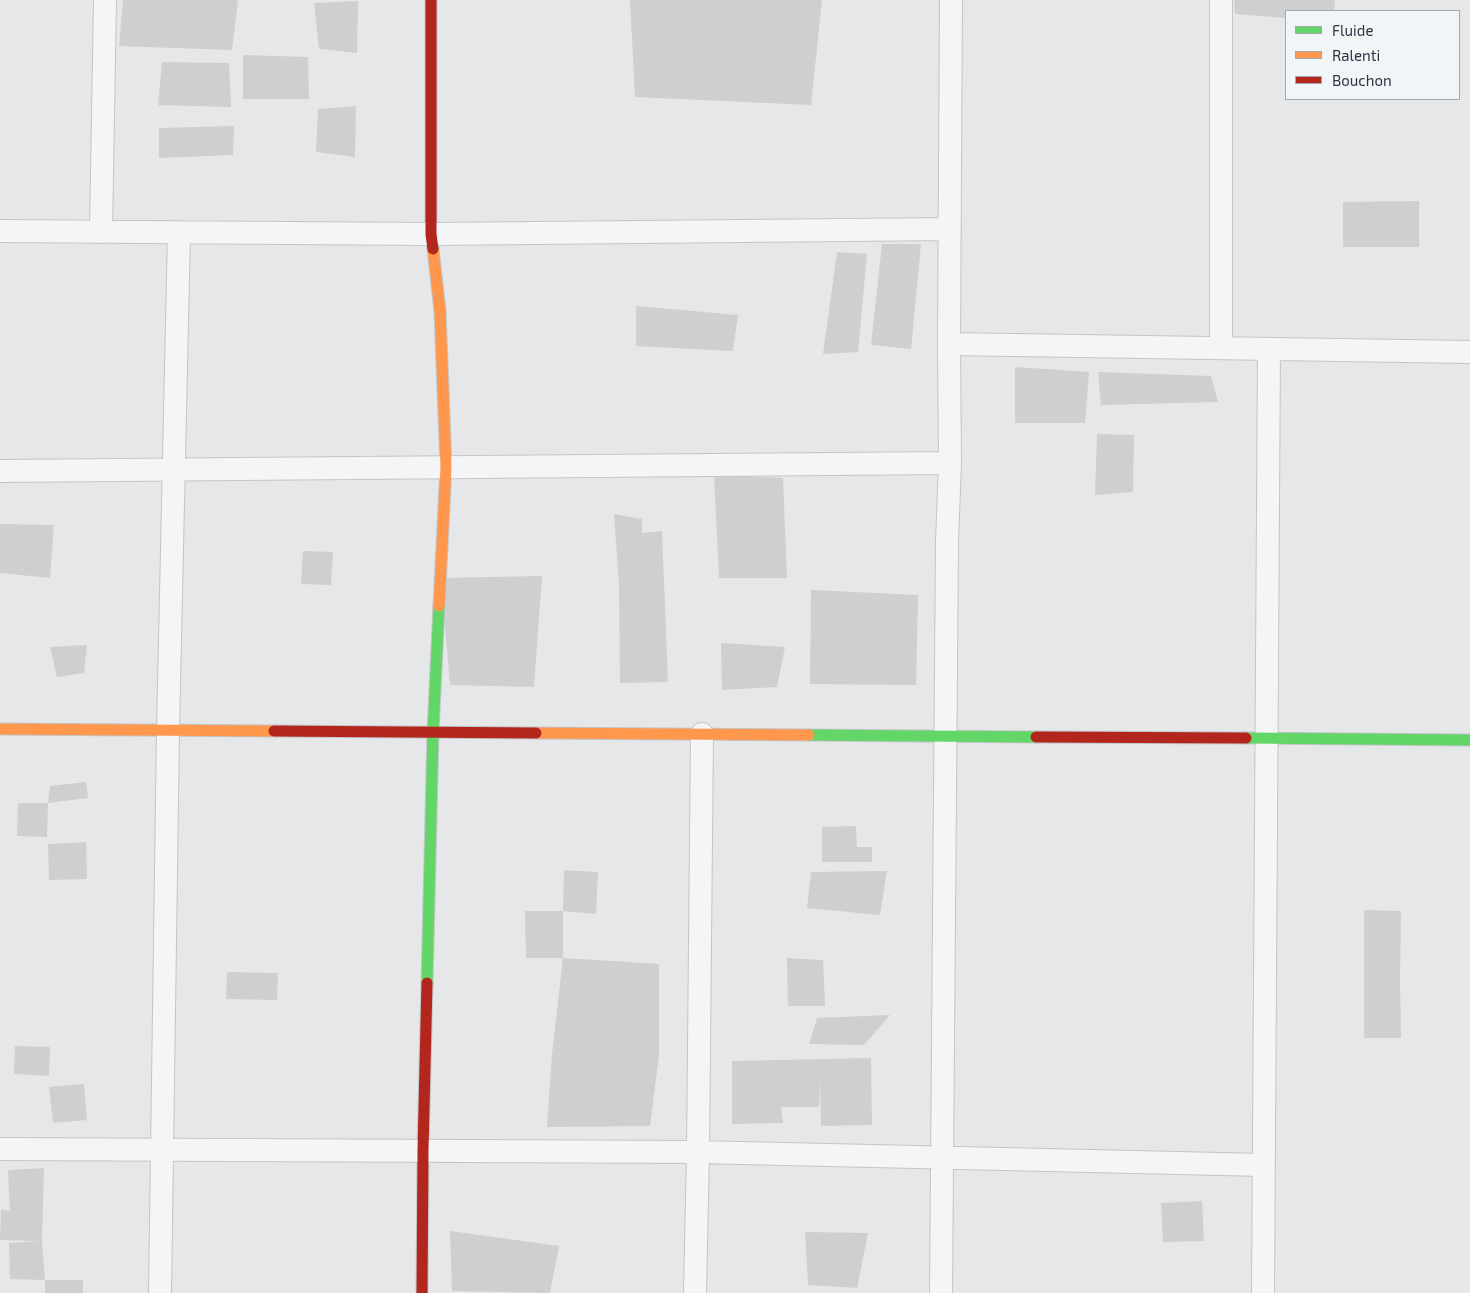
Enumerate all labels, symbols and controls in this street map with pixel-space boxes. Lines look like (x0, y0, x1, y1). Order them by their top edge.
legend (1285, 10, 1460, 100)
text: Fluide (1332, 21, 1373, 39)
text: Ralenti (1332, 46, 1380, 64)
text: Bouchon (1332, 71, 1392, 89)

